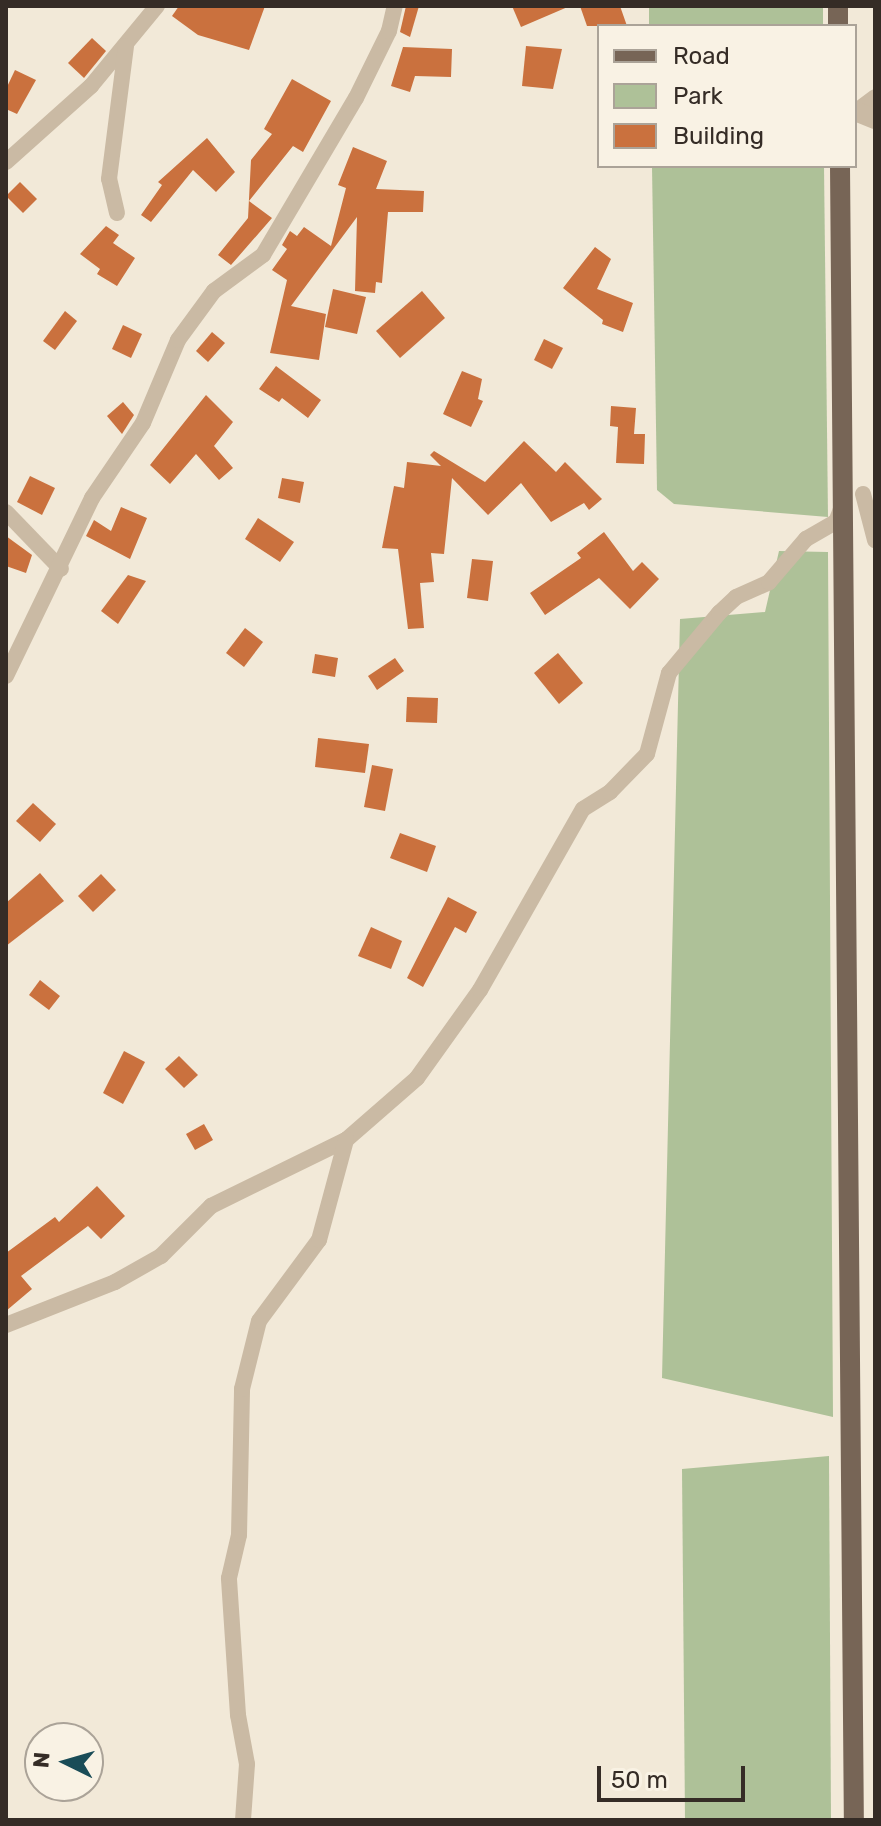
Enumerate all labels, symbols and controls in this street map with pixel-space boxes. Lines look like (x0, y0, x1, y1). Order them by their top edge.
legend (597, 24, 857, 168)
text: Road (673, 42, 730, 70)
text: Park (673, 82, 723, 110)
text: Building (673, 122, 764, 150)
north arrow (24, 1722, 104, 1802)
scale bar (601, 1750, 749, 1800)
text: N (27, 1751, 56, 1769)
text: 50 m (611, 1766, 668, 1794)

